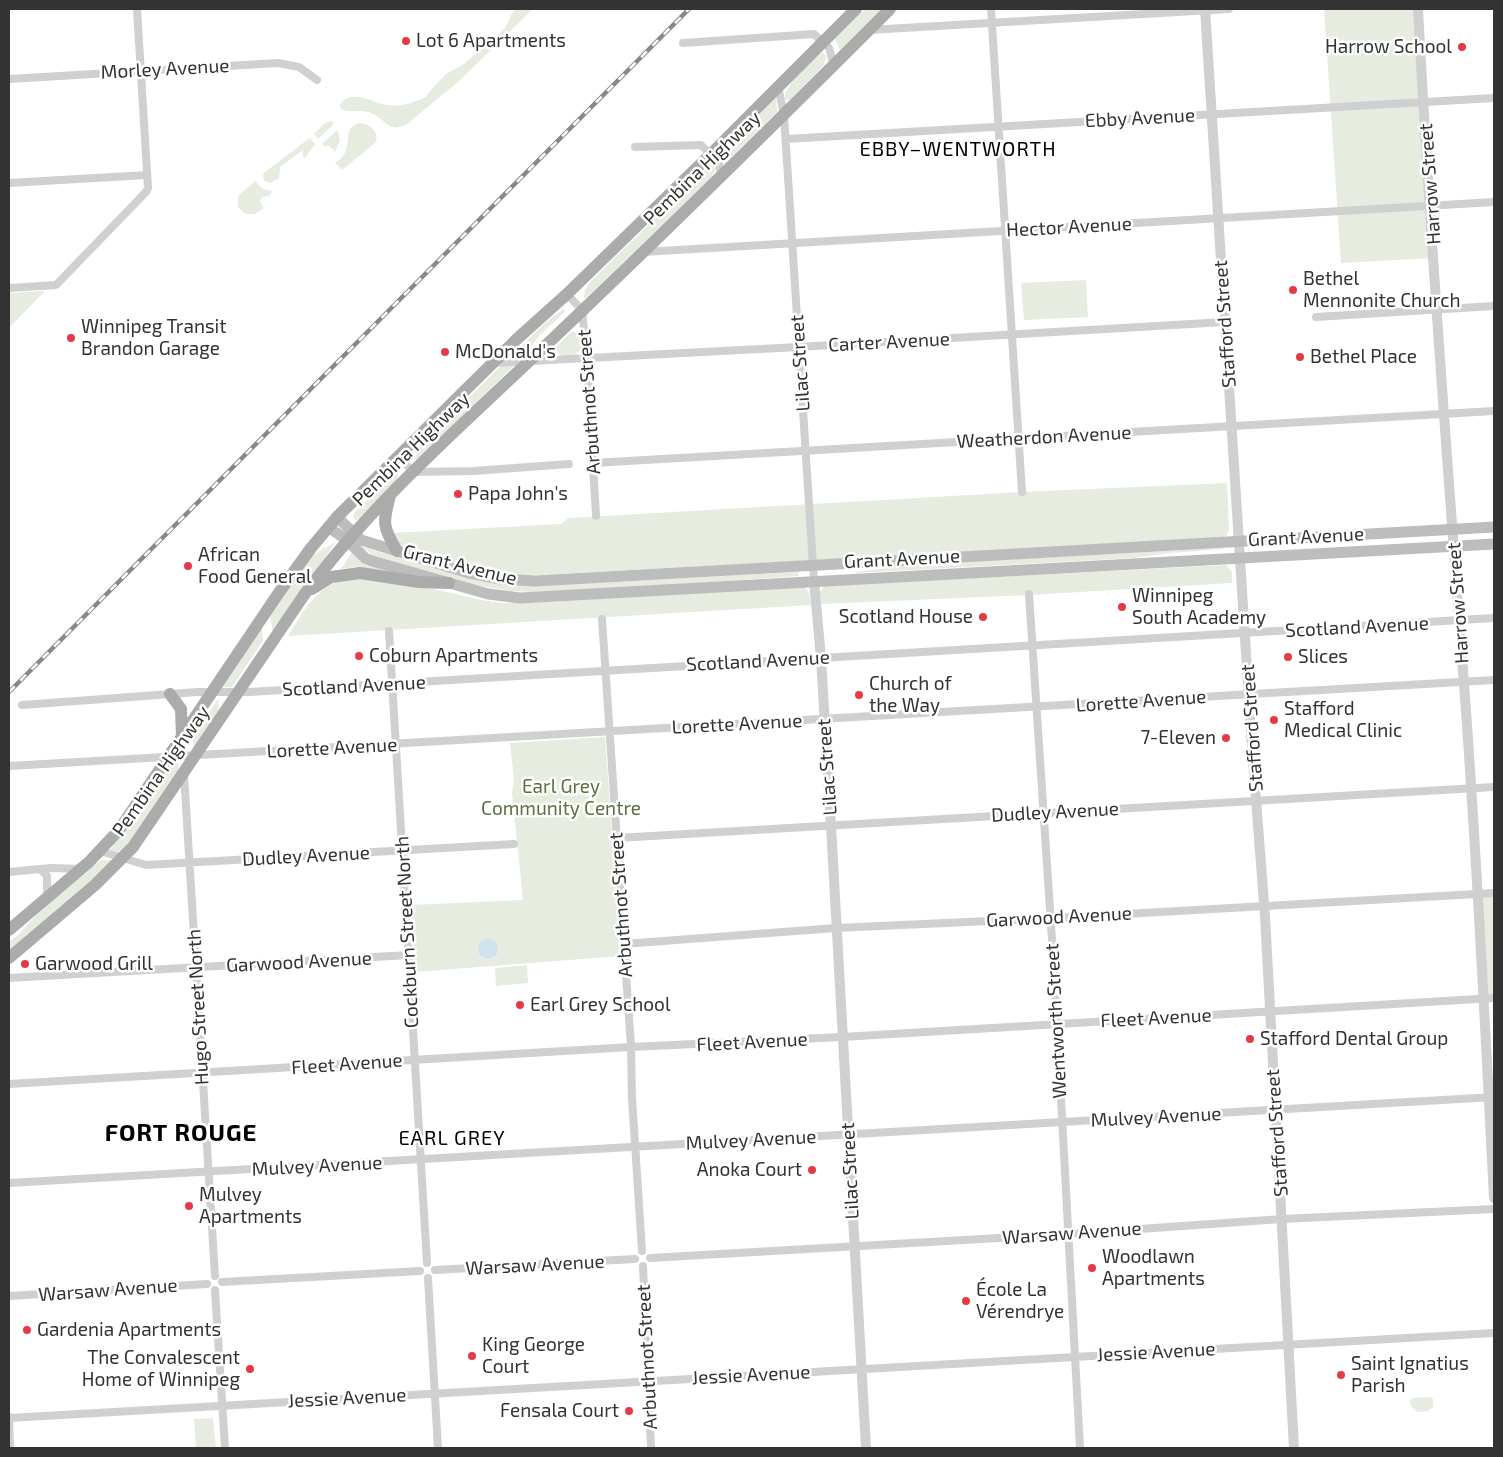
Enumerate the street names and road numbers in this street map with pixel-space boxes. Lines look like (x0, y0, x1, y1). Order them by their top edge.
street label: Morley Avenue (100, 54, 230, 84)
street label: Ebby Avenue (1084, 104, 1196, 132)
street label: Pembina Highway (639, 106, 765, 230)
street label: Harrow Street (1414, 123, 1446, 245)
street label: Hector Avenue (1006, 212, 1132, 242)
street label: Stafford Street (1209, 260, 1241, 388)
street label: Lilac Street (785, 314, 815, 412)
street label: Carter Avenue (828, 327, 950, 357)
street label: Arbuthnot Street (573, 329, 605, 475)
street label: Pembina Highway (348, 387, 474, 511)
street label: Weatherdon Avenue (956, 421, 1132, 453)
street label: Grant Avenue (1247, 523, 1365, 551)
street label: Grant Avenue (401, 540, 519, 590)
street label: Harrow Street (1442, 542, 1474, 664)
street label: Grant Avenue (843, 545, 961, 573)
street label: Scotland Avenue (1285, 612, 1429, 642)
street label: Scotland Avenue (686, 646, 830, 676)
street label: Stafford Street (1236, 664, 1268, 792)
street label: Scotland Avenue (282, 671, 426, 701)
street label: Lorette Avenue (1075, 685, 1207, 717)
street label: Pembina Highway (107, 701, 215, 841)
street label: Lorette Avenue (671, 709, 803, 739)
street label: Lilac Street (812, 718, 842, 816)
street label: Lorette Avenue (266, 733, 398, 763)
street label: Dudley Avenue (990, 797, 1120, 827)
street label: Arbuthnot Street (605, 832, 637, 978)
street label: Cockburn Street North (391, 835, 423, 1029)
street label: Dudley Avenue (241, 841, 371, 871)
street label: Garwood Avenue (986, 902, 1132, 932)
street label: Hugo Street North (183, 928, 213, 1086)
street label: Wentworth Street (1041, 943, 1071, 1099)
street label: Garwood Avenue (226, 947, 372, 977)
street label: Fleet Avenue (1100, 1004, 1212, 1032)
street label: Fleet Avenue (696, 1028, 808, 1056)
street label: Fleet Avenue (291, 1049, 403, 1079)
street label: Stafford Street (1261, 1069, 1293, 1197)
street label: Mulvey Avenue (1090, 1102, 1222, 1132)
street label: Lilac Street (836, 1122, 864, 1220)
street label: Mulvey Avenue (685, 1125, 817, 1155)
street label: Mulvey Avenue (251, 1151, 383, 1181)
street label: Warsaw Avenue (1002, 1217, 1142, 1249)
street label: Warsaw Avenue (465, 1250, 605, 1280)
street label: Warsaw Avenue (38, 1274, 178, 1306)
street label: Arbuthnot Street (632, 1284, 662, 1430)
street label: Jessie Avenue (1096, 1338, 1216, 1366)
street label: Jessie Avenue (691, 1361, 811, 1389)
street label: Jessie Avenue (287, 1384, 407, 1412)

